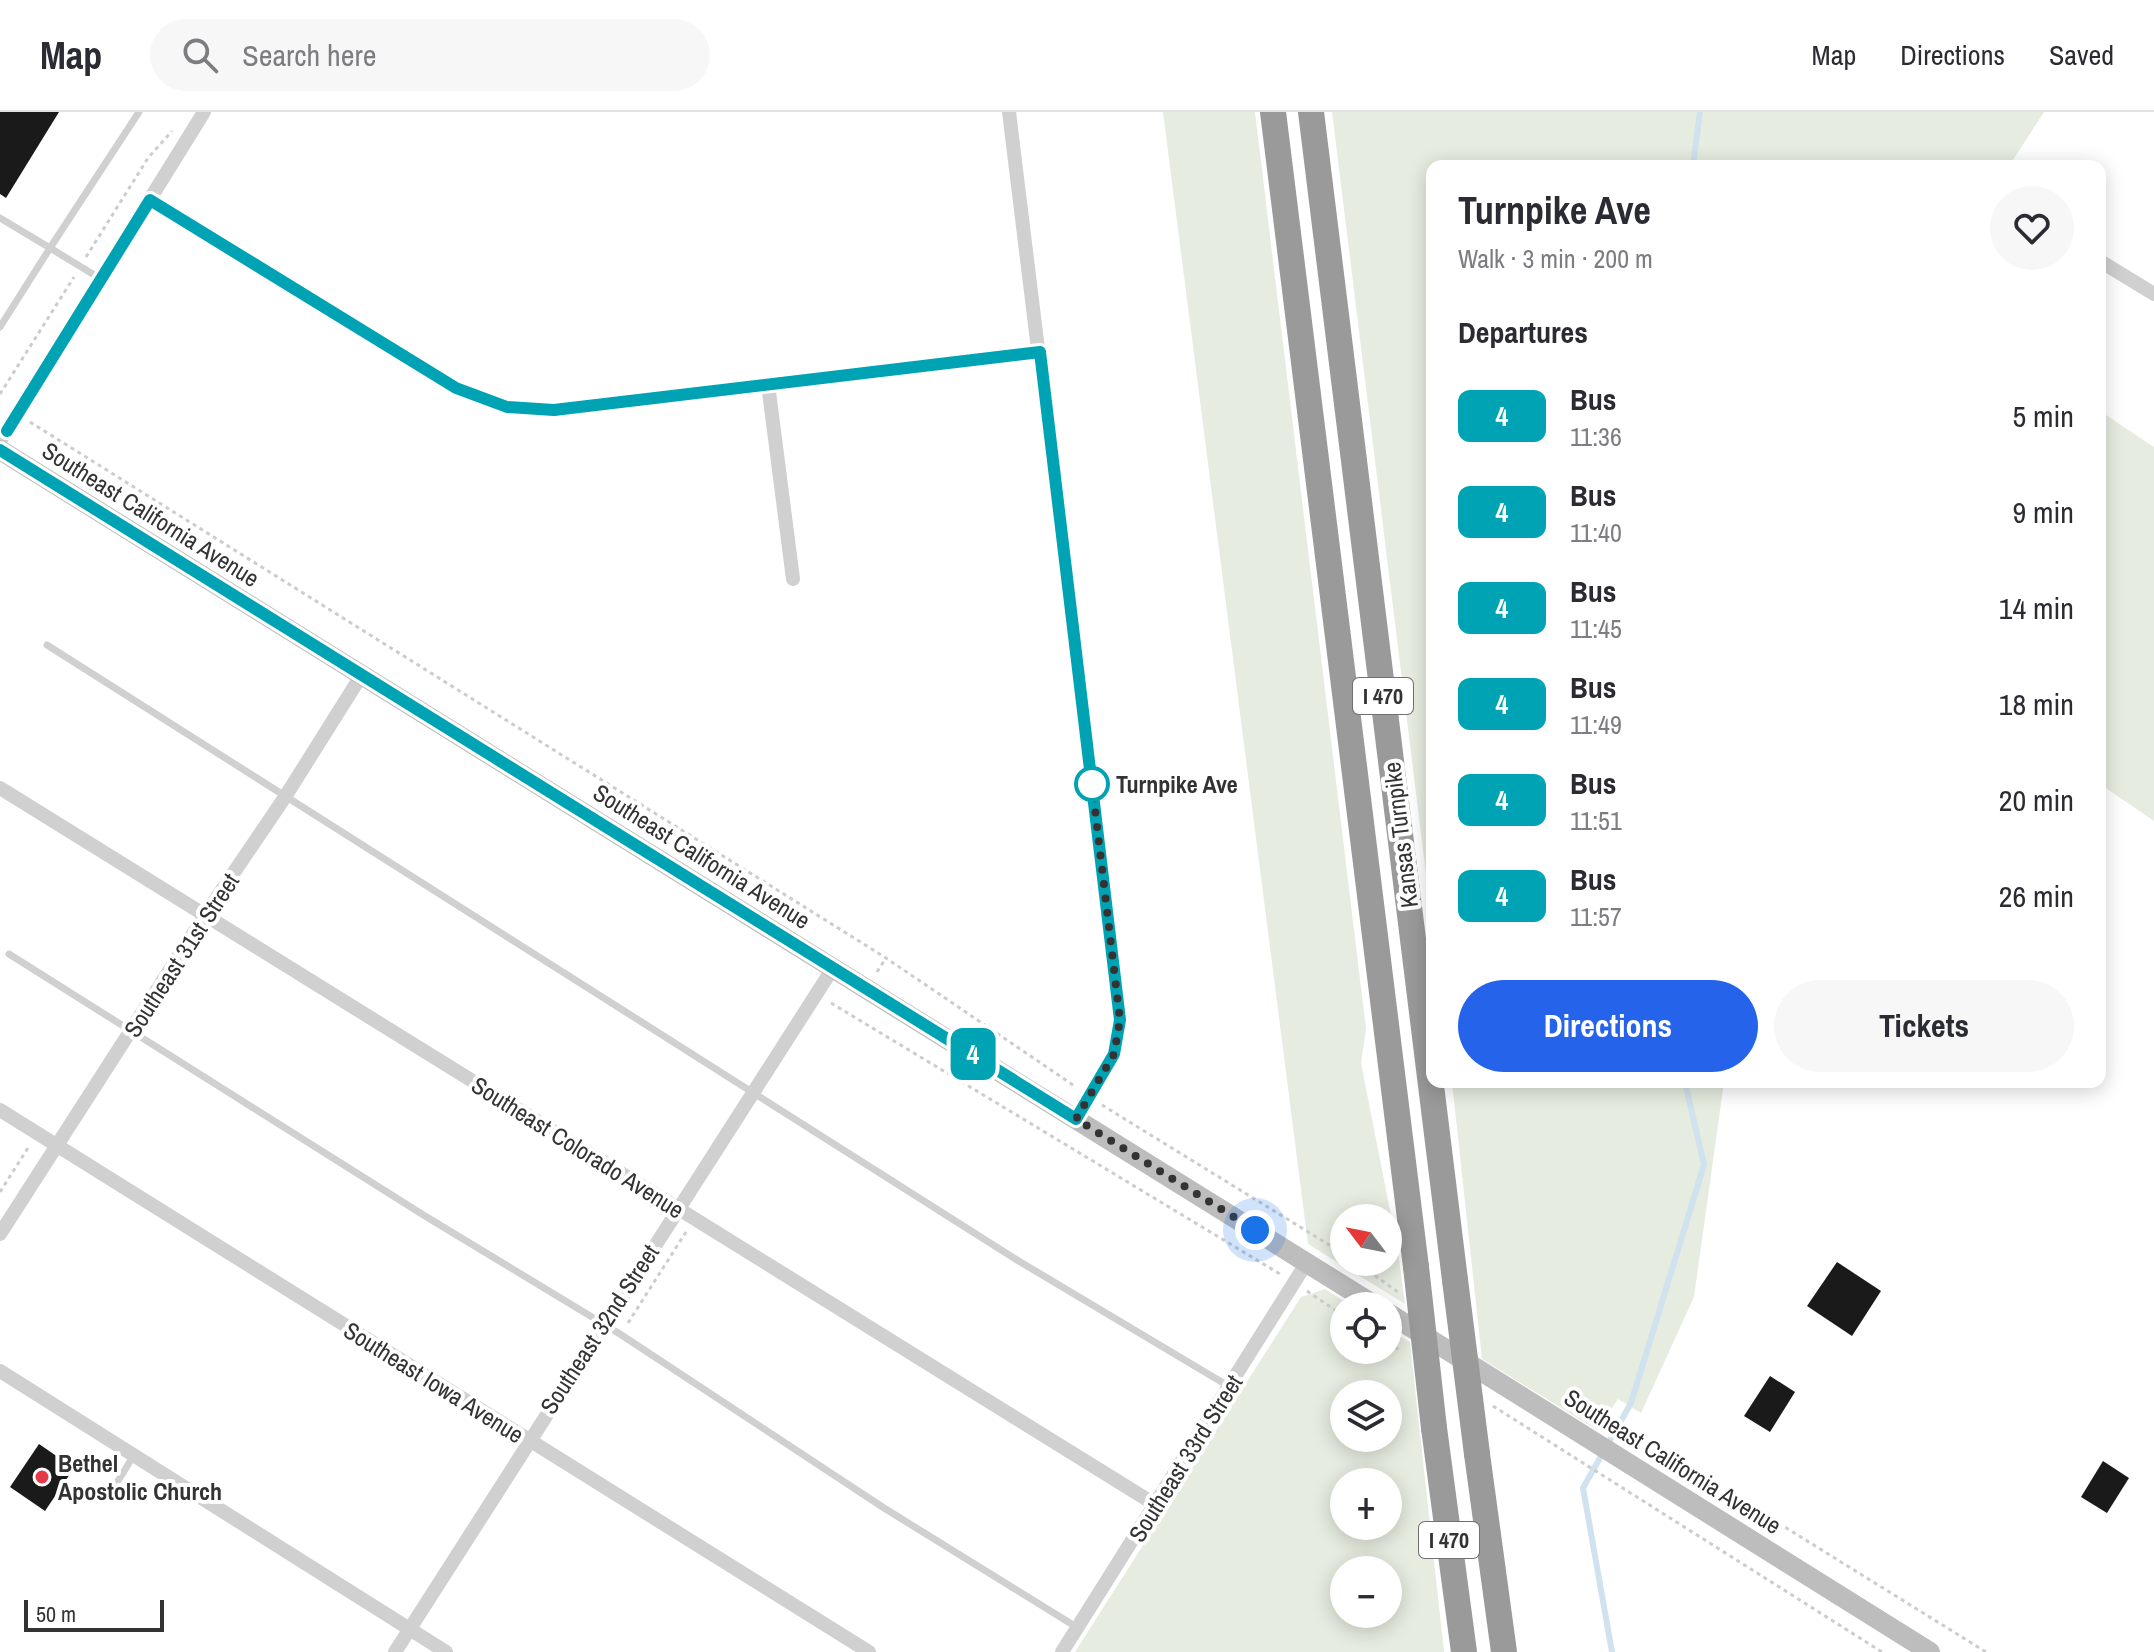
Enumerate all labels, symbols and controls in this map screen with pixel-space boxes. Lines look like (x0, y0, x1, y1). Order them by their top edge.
search box (150, 19, 710, 91)
text: Map (40, 30, 102, 81)
icon: search (178, 33, 222, 77)
text: Search here (242, 35, 376, 75)
text: Map (1812, 36, 1856, 74)
text: Directions (1900, 36, 2005, 74)
text: Saved (2049, 36, 2114, 74)
text: Turnpike Ave (1458, 185, 1651, 236)
button: heart (1990, 186, 2074, 270)
text: Walk · 3 min · 200 m (1458, 241, 1653, 276)
text: Departures (1458, 312, 1588, 352)
text: Bus (1570, 379, 1616, 419)
text: 5 min (2012, 396, 2074, 436)
text: 4 (1496, 397, 1508, 435)
text: 11:36 (1570, 419, 1622, 454)
street label: Southeast California Avenue (36, 434, 266, 594)
text: Bus (1570, 475, 1616, 515)
text: 9 min (2012, 492, 2074, 532)
text: 4 (1496, 493, 1508, 531)
text: 11:40 (1570, 515, 1622, 550)
text: Bus (1570, 571, 1616, 611)
text: 14 min (1999, 588, 2074, 628)
text: 4 (1496, 589, 1508, 627)
text: 11:45 (1570, 611, 1622, 646)
text: Bus (1570, 667, 1616, 707)
road number: I 470 (1353, 678, 1413, 714)
text: 18 min (1999, 684, 2074, 724)
text: 4 (1496, 685, 1508, 723)
text: 11:49 (1570, 707, 1622, 742)
street label: Kansas Turnpike (1375, 760, 1425, 910)
text: Bus (1570, 763, 1616, 803)
marker: Turnpike Ave (1075, 767, 1109, 801)
place label: Turnpike Ave (1116, 768, 1238, 800)
street label: Southeast California Avenue (587, 776, 817, 936)
text: 20 min (1999, 780, 2074, 820)
text: 4 (1496, 781, 1508, 819)
text: 11:51 (1570, 803, 1622, 838)
text: Bus (1570, 859, 1616, 899)
street label: Southeast 31st Street (116, 866, 246, 1043)
text: 26 min (1999, 876, 2074, 916)
text: 4 (1496, 877, 1508, 915)
text: 11:57 (1570, 899, 1622, 934)
button: Directions (1458, 980, 1758, 1072)
button: Tickets (1774, 980, 2074, 1072)
line badge: 4 (947, 1028, 999, 1080)
text: 4 (967, 1035, 979, 1073)
street label: Southeast Colorado Avenue (466, 1069, 690, 1225)
north arrow (1330, 1204, 1402, 1276)
map controls (1330, 1204, 1402, 1628)
your location (1235, 1210, 1275, 1250)
street label: Southeast 32nd Street (532, 1238, 666, 1420)
button: locate (1330, 1292, 1402, 1364)
street label: Southeast Iowa Avenue (338, 1314, 530, 1450)
street label: Southeast 33rd Street (1121, 1368, 1250, 1548)
button: layers (1330, 1380, 1402, 1452)
street label: Southeast California Avenue (1558, 1381, 1788, 1541)
place label: Bethel Apostolic Church (58, 1447, 222, 1507)
marker: Bethel Apostolic Church (33, 1468, 51, 1486)
button: + (1330, 1468, 1402, 1540)
road number: I 470 (1419, 1522, 1479, 1558)
button: − (1330, 1556, 1402, 1628)
scale bar (24, 1596, 164, 1632)
text: 50 m (36, 1599, 76, 1629)

